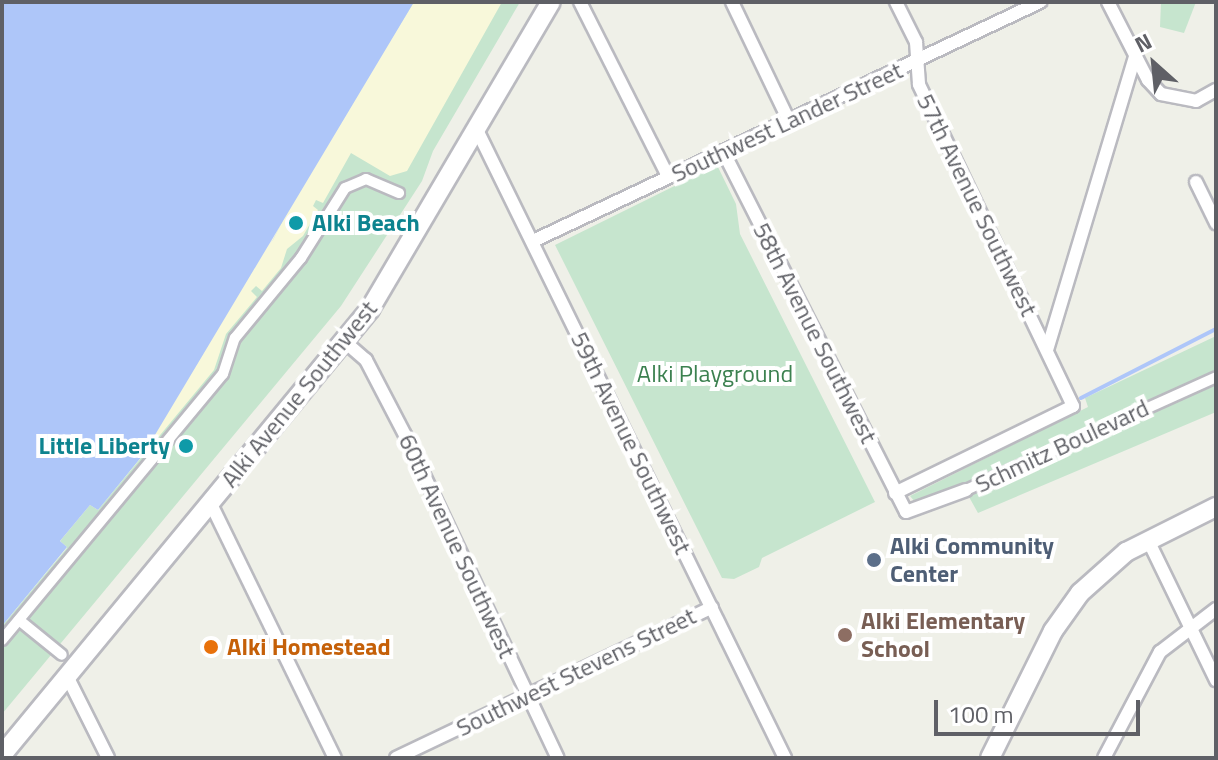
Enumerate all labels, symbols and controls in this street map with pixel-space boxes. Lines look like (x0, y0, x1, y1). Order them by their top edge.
north arrow (1114, 24, 1194, 104)
text: N (1129, 24, 1158, 61)
street label: Southwest Lander Street (667, 56, 907, 188)
street label: 57th Avenue Southwest (911, 89, 1043, 321)
place label: Alki Beach (312, 209, 420, 237)
marker: Alki Beach (287, 214, 305, 232)
street label: 58th Avenue Southwest (747, 218, 883, 448)
street label: Alki Avenue Southwest (215, 295, 383, 493)
street label: 59th Avenue Southwest (565, 327, 697, 559)
park label: Alki Playground (637, 360, 793, 388)
street label: Schmitz Boulevard (971, 393, 1153, 499)
street label: 60th Avenue Southwest (393, 430, 521, 662)
place label: Little Liberty (39, 432, 170, 460)
marker: Little Liberty (177, 437, 195, 455)
place label: Alki Community Center (890, 532, 1054, 588)
marker: Alki Community Center (865, 551, 883, 569)
street label: Southwest Stevens Street (452, 602, 700, 742)
place label: Alki Elementary School (861, 607, 1025, 663)
marker: Alki Elementary School (836, 626, 854, 644)
place label: Alki Homestead (227, 633, 391, 661)
marker: Alki Homestead (202, 638, 220, 656)
scale bar (938, 684, 1144, 734)
text: 100 m (948, 696, 1014, 732)

